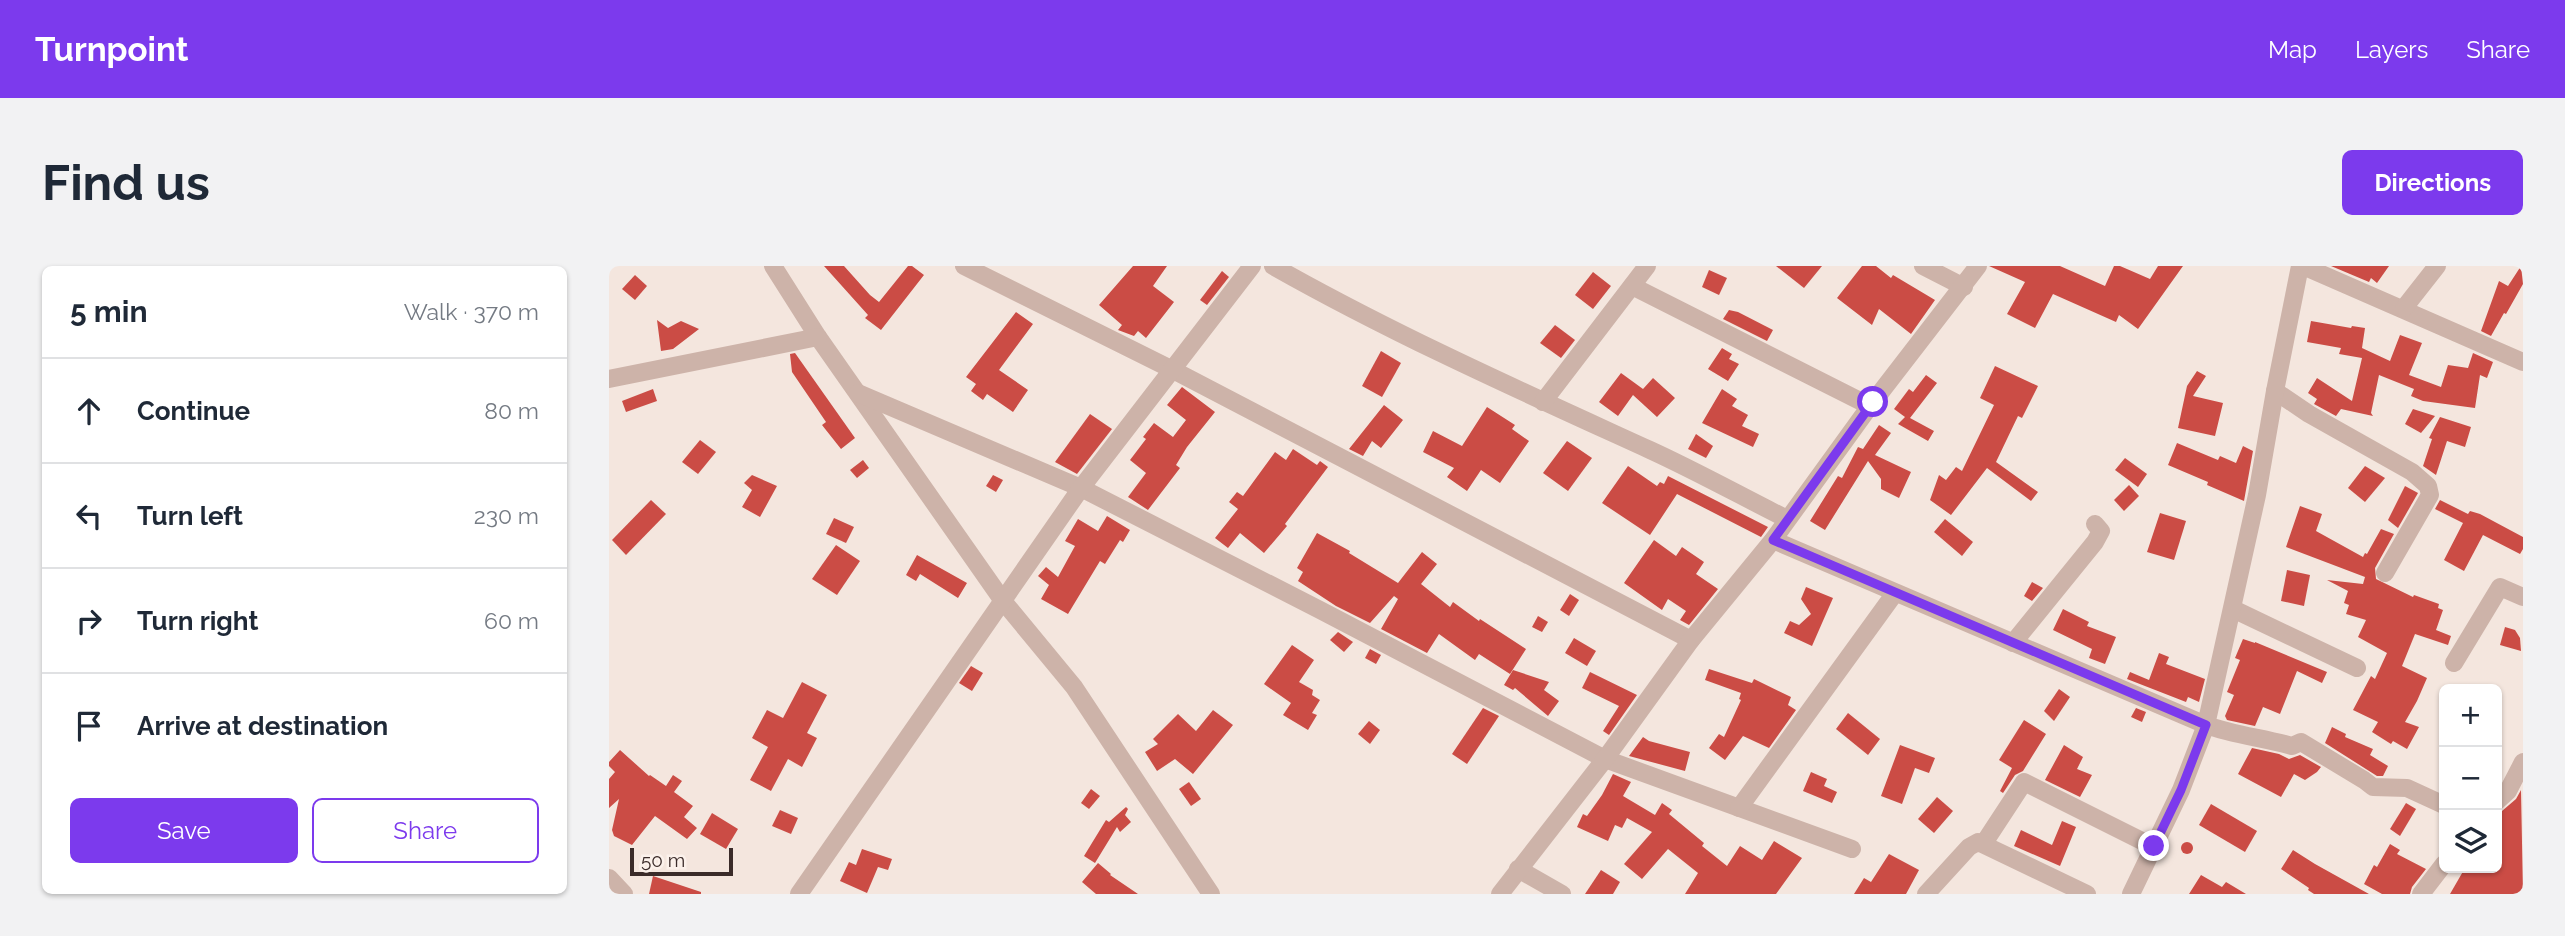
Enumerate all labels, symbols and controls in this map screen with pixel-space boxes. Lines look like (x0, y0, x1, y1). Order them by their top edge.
text: Turnpoint (35, 30, 188, 69)
text: Map (2268, 35, 2317, 64)
text: Layers (2355, 35, 2428, 64)
text: Share (2466, 35, 2530, 64)
button: Directions (2342, 150, 2523, 215)
text: Find us (42, 154, 210, 211)
text: 5 min (70, 294, 148, 329)
text: Walk · 370 m (404, 298, 539, 325)
route start (1857, 386, 1888, 417)
icon: ahead (70, 392, 108, 430)
text: Continue (137, 396, 250, 426)
text: 80 m (484, 397, 539, 424)
icon: left (70, 497, 108, 535)
text: Turn left (137, 501, 243, 531)
text: 230 m (474, 502, 539, 529)
icon: right (70, 602, 108, 640)
text: Turn right (137, 606, 258, 636)
text: 60 m (484, 607, 539, 634)
map controls (2439, 684, 2502, 873)
button: + (2439, 684, 2502, 747)
icon: arrive (70, 707, 108, 745)
text: Arrive at destination (137, 711, 388, 741)
button: − (2439, 747, 2502, 810)
button: Save (70, 798, 298, 863)
button: Share (312, 798, 539, 863)
button: layers (2439, 810, 2502, 873)
route end (2138, 830, 2169, 861)
scale bar (630, 845, 733, 877)
text: 50 m (641, 849, 685, 871)

